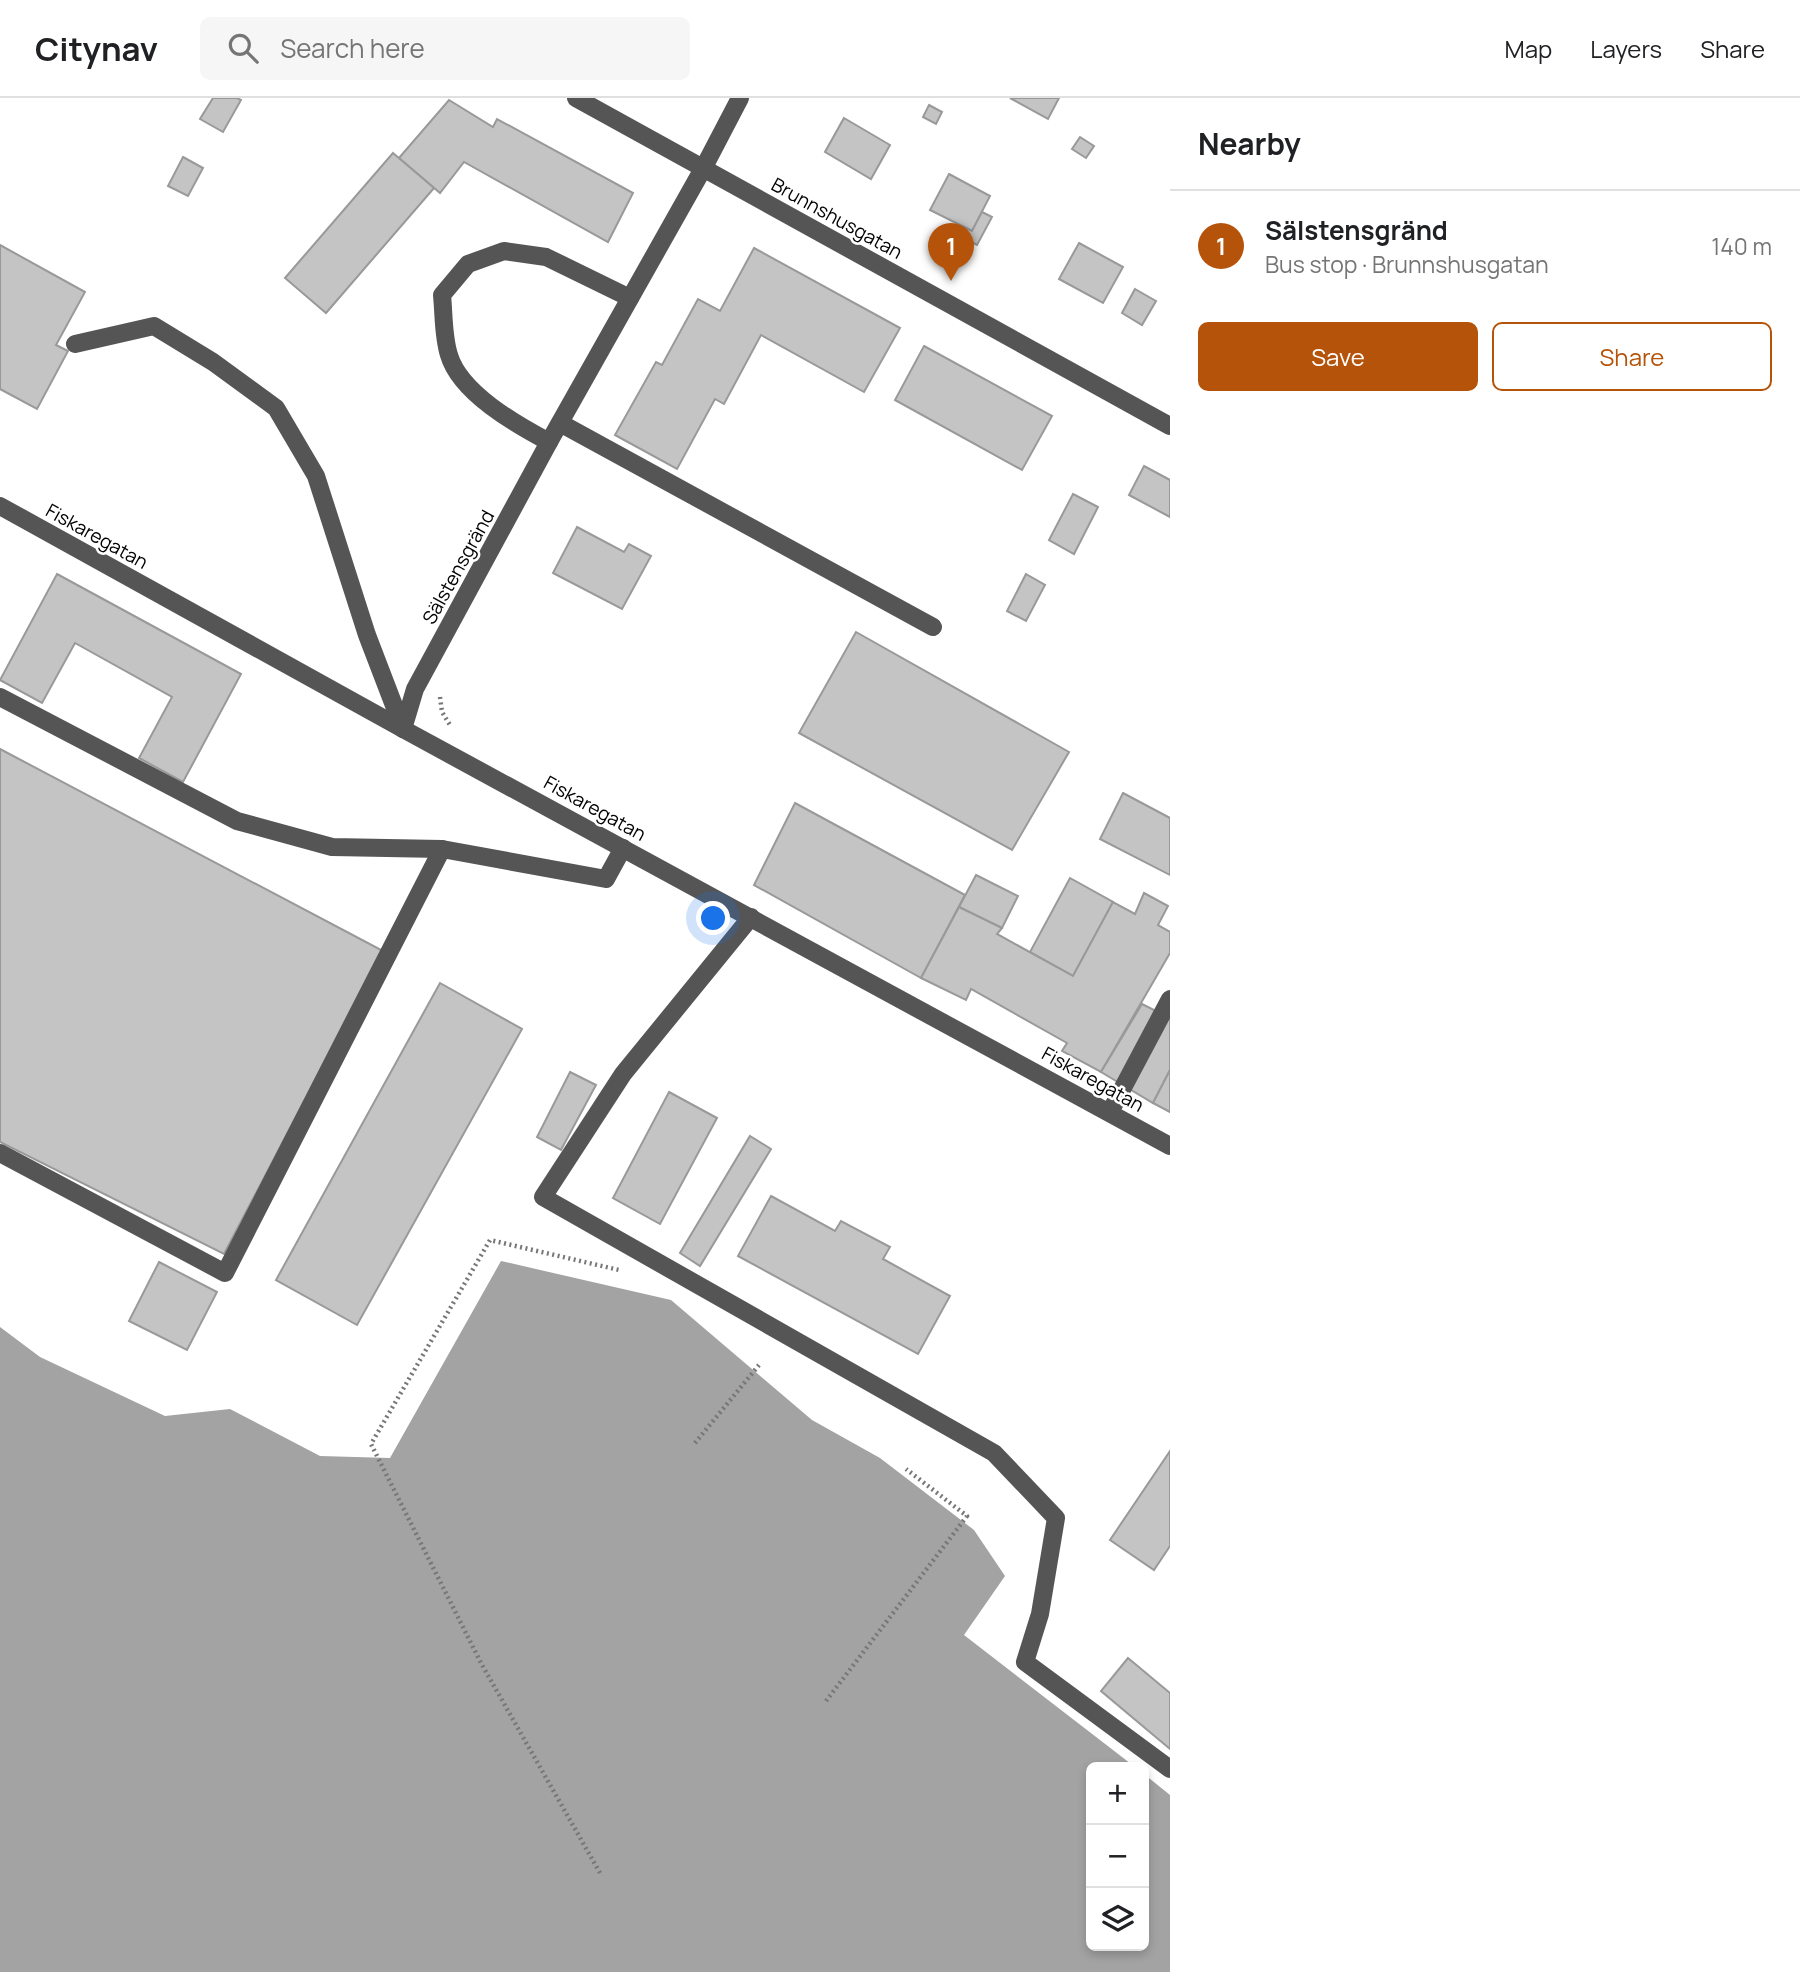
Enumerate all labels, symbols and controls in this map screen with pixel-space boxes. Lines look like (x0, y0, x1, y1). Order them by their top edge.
search box (200, 17, 690, 80)
text: Citynav (35, 26, 158, 71)
icon: search (224, 29, 262, 67)
text: Search here (280, 30, 425, 66)
text: Map (1505, 32, 1552, 65)
text: Layers (1590, 32, 1662, 65)
text: Share (1700, 32, 1765, 65)
text: Nearby (1198, 123, 1301, 164)
street label: Brunnshusgatan (767, 171, 907, 265)
text: Sälstensgränd (1265, 212, 1448, 248)
pin: 1 (928, 223, 974, 281)
text: 1 (1216, 230, 1226, 262)
text: 140 m (1711, 230, 1772, 262)
text: Bus stop · Brunnshusgatan (1265, 248, 1549, 280)
button: Save (1198, 322, 1478, 391)
button: Share (1492, 322, 1772, 391)
street label: Fiskaregatan (41, 497, 153, 575)
street label: Sälstensgränd (416, 505, 500, 629)
street label: Fiskaregatan (539, 769, 651, 847)
your location (696, 901, 730, 935)
street label: Fiskaregatan (1037, 1040, 1149, 1118)
map controls (1086, 1762, 1149, 1951)
button: + (1086, 1762, 1149, 1825)
button: − (1086, 1825, 1149, 1888)
button: layers (1086, 1888, 1149, 1951)

